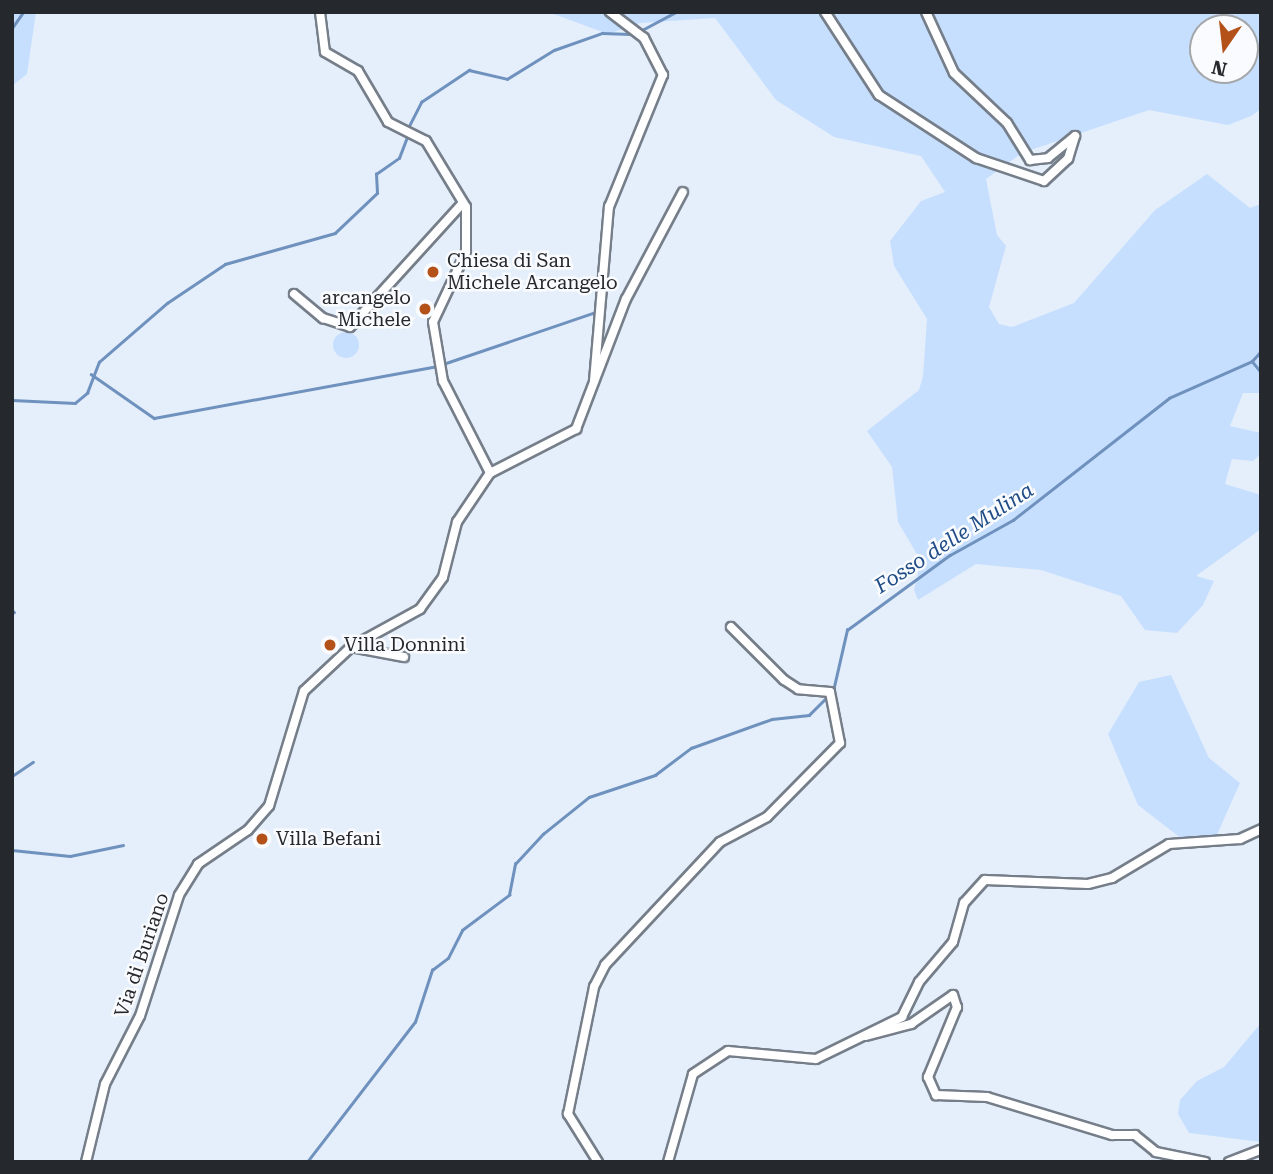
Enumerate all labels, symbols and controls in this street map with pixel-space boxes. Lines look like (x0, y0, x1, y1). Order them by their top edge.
north arrow (1189, 14, 1259, 84)
text: N (1209, 55, 1229, 81)
place label: Chiesa di San Michele Arcangelo (447, 250, 618, 294)
marker: Chiesa di San Michele Arcangelo (425, 264, 441, 280)
place label: arcangelo Michele (322, 287, 411, 331)
marker: arcangelo Michele (417, 301, 433, 317)
water label: Fosso delle Mulina (870, 477, 1038, 599)
place label: Villa Donnini (344, 634, 466, 656)
marker: Villa Donnini (322, 637, 338, 653)
place label: Villa Befani (276, 828, 381, 850)
marker: Villa Befani (254, 831, 270, 847)
street label: Via di Buriano (110, 890, 174, 1020)

